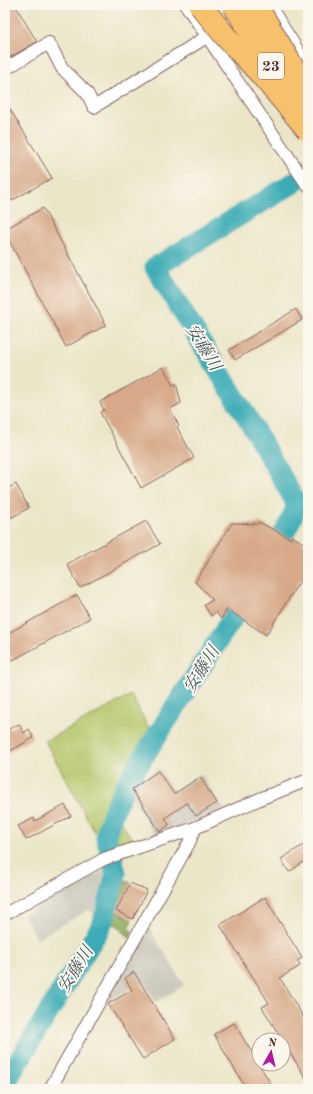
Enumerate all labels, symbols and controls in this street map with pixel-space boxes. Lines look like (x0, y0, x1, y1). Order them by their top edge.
road number: 23 (258, 53, 284, 79)
water label: 安藤川 (182, 321, 226, 376)
water label: 安藤川 (180, 641, 224, 696)
water label: 安藤川 (54, 941, 98, 996)
north arrow (251, 1032, 291, 1072)
text: N (267, 1038, 278, 1050)

